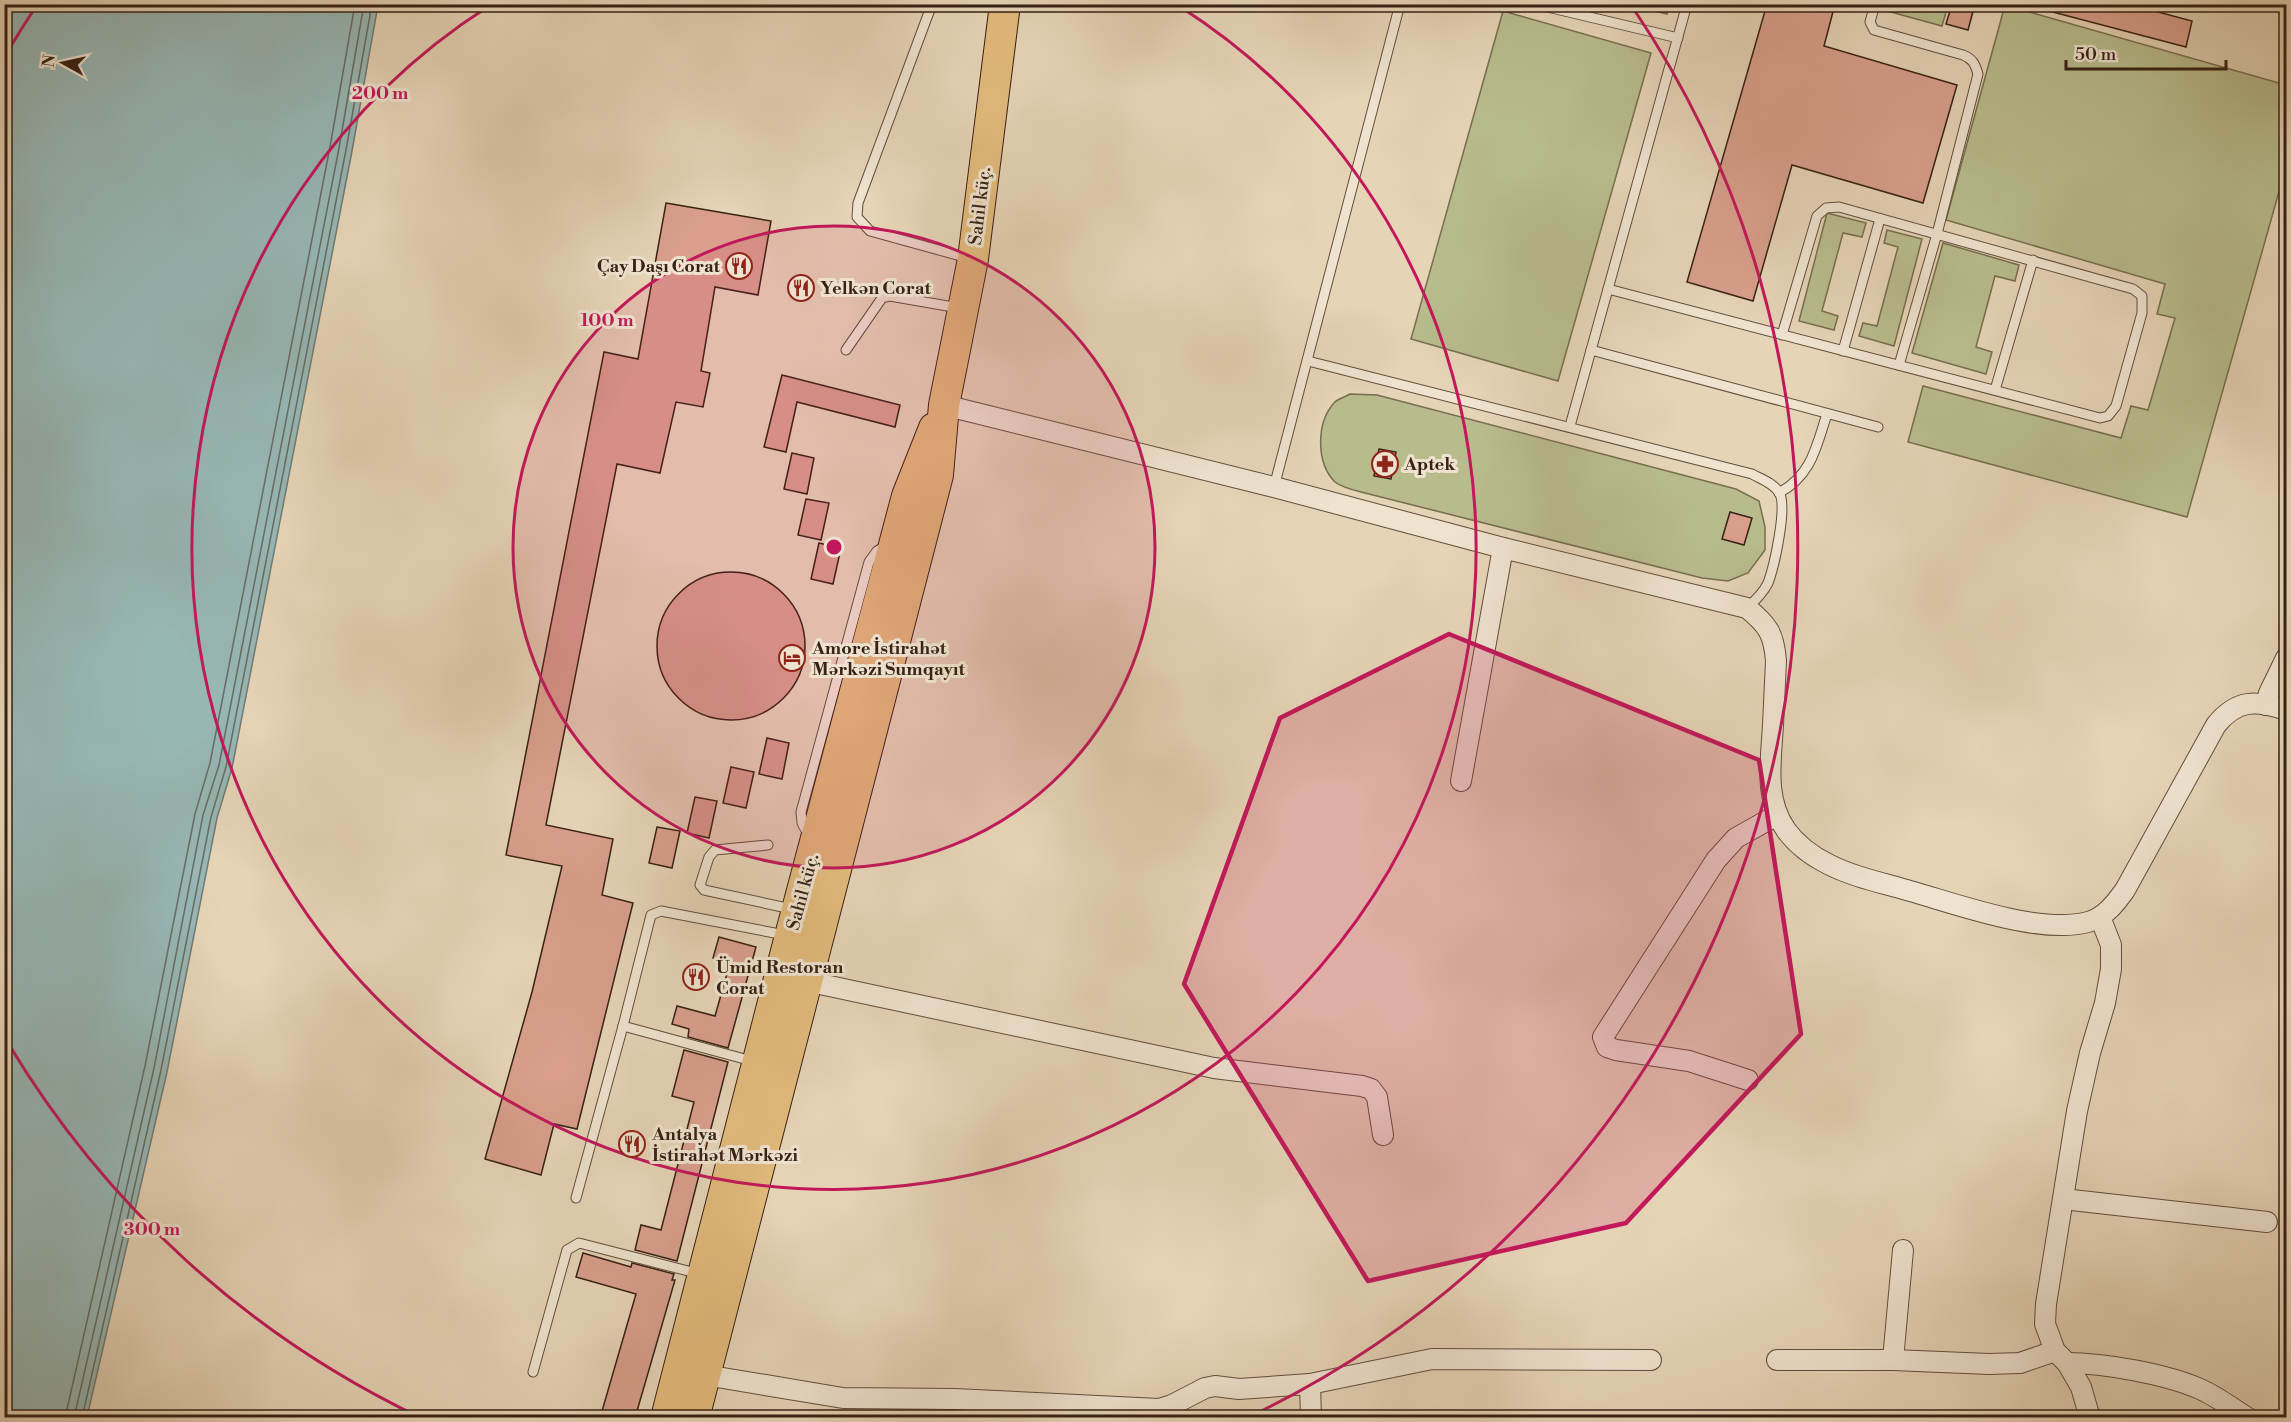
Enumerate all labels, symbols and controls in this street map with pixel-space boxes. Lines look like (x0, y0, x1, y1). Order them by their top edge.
north arrow (33, 33, 93, 93)
scale bar (2066, 33, 2226, 71)
text: 50 m (2075, 43, 2117, 66)
text: N (38, 53, 60, 69)
text: 200 m (352, 82, 409, 105)
street label: Sahil küç. (964, 166, 996, 246)
restaurant icon: Çay Daşı Corat (724, 251, 754, 281)
place label: Çay Daşı Corat (597, 255, 721, 278)
restaurant icon: Yelkən Corat (786, 273, 816, 303)
place label: Yelkən Corat (820, 277, 931, 300)
text: 100 m (580, 309, 634, 332)
pharmacy icon: Aptek (1370, 449, 1400, 479)
place label: Aptek (1403, 453, 1456, 476)
centre of rings (824, 537, 844, 557)
place label: Amore İstirahət Mərkəzi Sumqayıt (811, 637, 965, 681)
hotel icon: Amore İstirahət Mərkəzi Sumqayıt (777, 643, 807, 673)
street label: Sahil küç. (782, 851, 824, 933)
place label: Ümid Restoran Corat (716, 956, 843, 1000)
restaurant icon: Ümid Restoran Corat (681, 962, 711, 992)
place label: Antalya İstirahət Mərkəzi (651, 1123, 798, 1167)
restaurant icon: Antalya İstirahət Mərkəzi (617, 1129, 647, 1159)
text: 300 m (124, 1218, 181, 1241)

